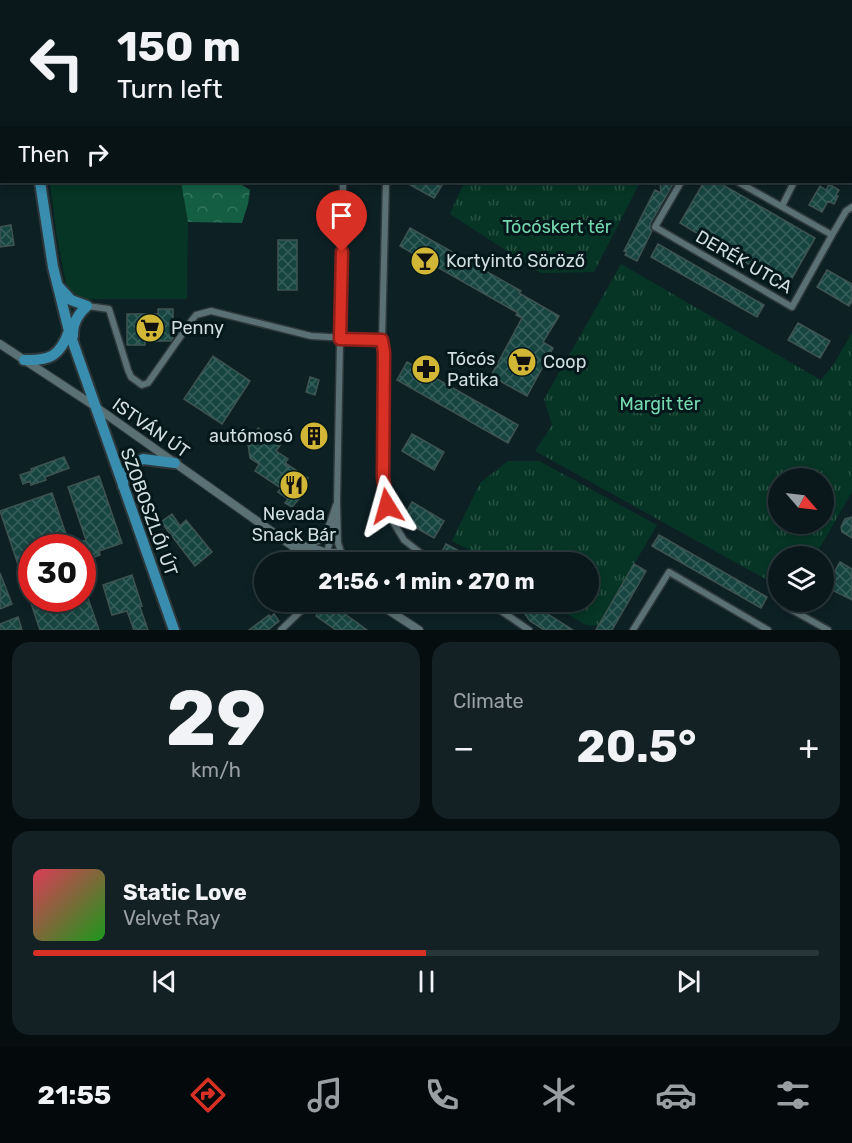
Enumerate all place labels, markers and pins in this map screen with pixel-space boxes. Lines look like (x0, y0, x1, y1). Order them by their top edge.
pin (316, 190, 367, 252)
bar icon: Kortyintó Söröző (409, 245, 441, 277)
place label: Kortyintó Söröző (446, 250, 585, 272)
supermarket icon: Penny (134, 312, 166, 344)
place label: Penny (171, 317, 224, 339)
supermarket icon: Coop (506, 346, 538, 378)
place label: Tócós Patika (447, 348, 499, 391)
place label: Coop (543, 351, 586, 373)
pharmacy icon: Tócós Patika (410, 353, 442, 385)
building icon: autómosó (298, 420, 330, 452)
place label: autómosó (209, 425, 293, 447)
restaurant icon: Nevada Snack Bár (278, 469, 310, 501)
place label: Nevada Snack Bár (252, 503, 336, 546)

